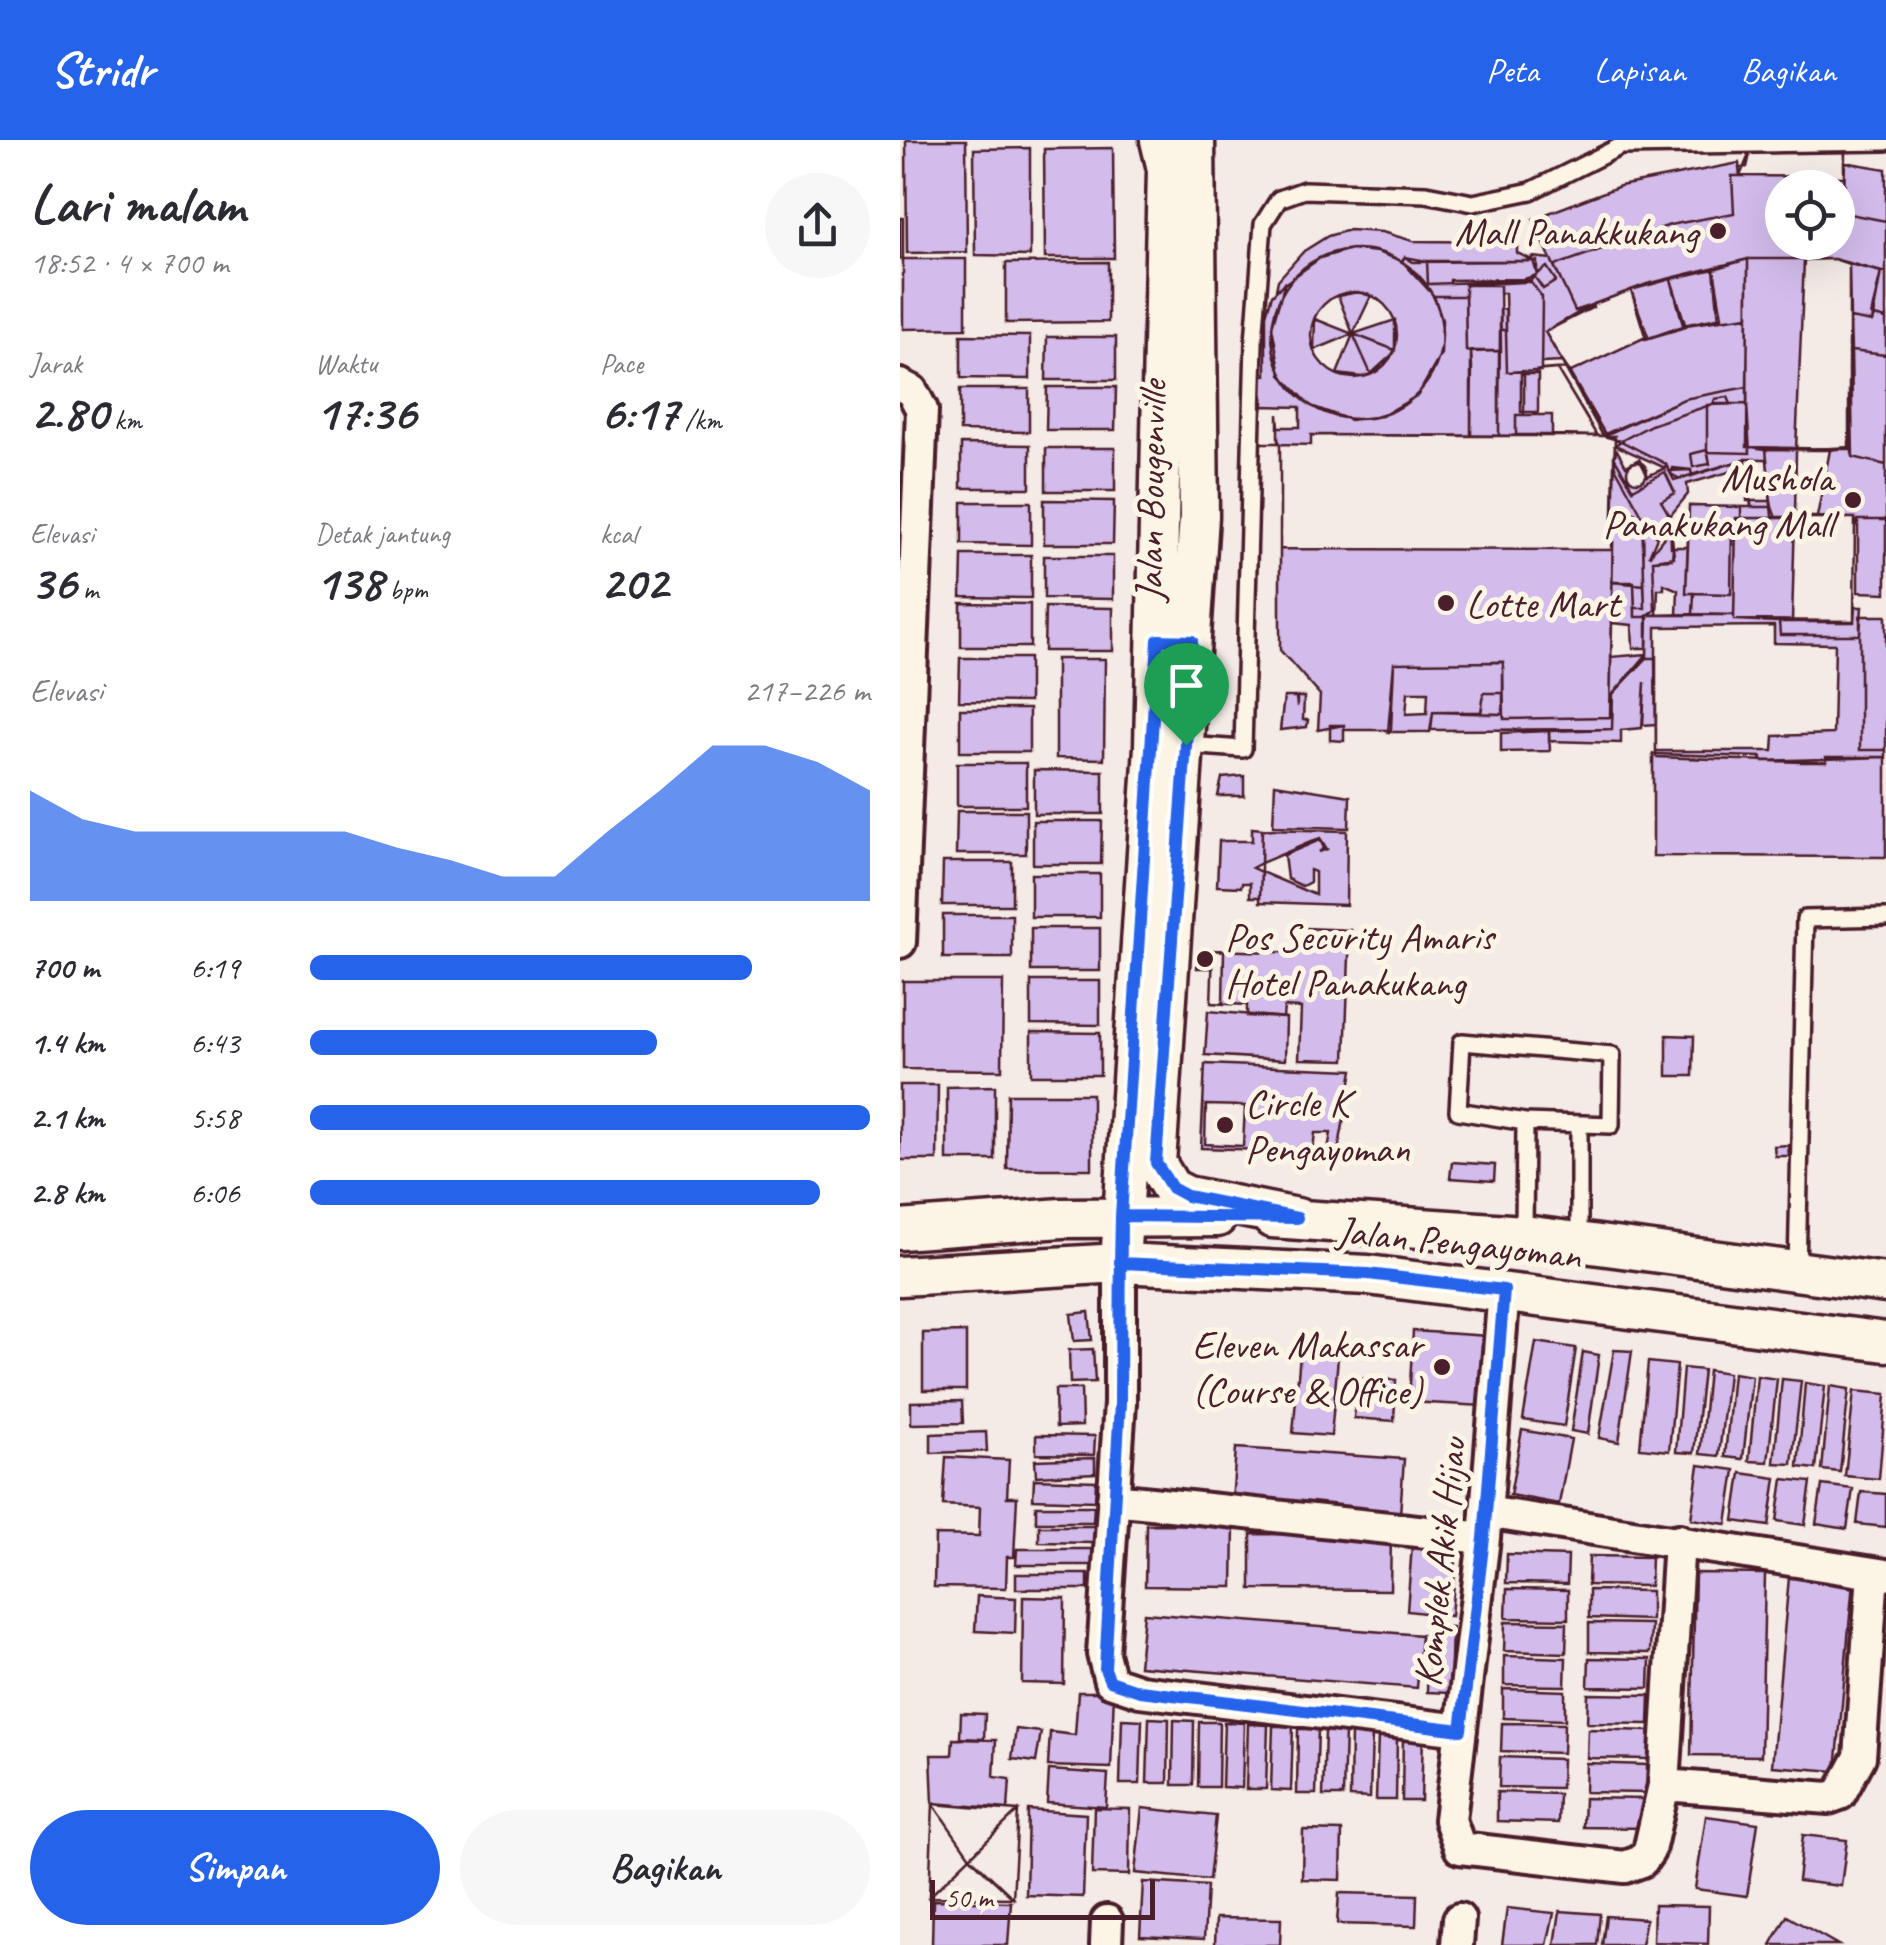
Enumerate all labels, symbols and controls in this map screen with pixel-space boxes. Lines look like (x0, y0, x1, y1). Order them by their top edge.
text: Stridr (50, 40, 154, 100)
text: Peta (1486, 48, 1539, 93)
text: Lapisan (1594, 48, 1686, 93)
text: Bagikan (1741, 48, 1836, 93)
text: Lari malam (30, 169, 244, 239)
map controls (1765, 170, 1855, 260)
button: locate (1765, 170, 1855, 260)
button: share (765, 173, 870, 278)
place label: Mall Panakkukang (1455, 207, 1701, 257)
marker: Mall Panakkukang (1707, 220, 1729, 242)
text: 18:52 · 4 × 700 m (30, 242, 228, 283)
text: Jarak (30, 346, 82, 381)
text: Waktu (315, 346, 377, 381)
text: Pace (600, 346, 643, 381)
street label: Jalan Bougenville (1124, 377, 1178, 604)
text: 2.80 (30, 381, 107, 444)
text: 17:36 (315, 381, 416, 444)
text: 6:17 (600, 381, 678, 444)
text: km (107, 402, 142, 437)
text: /km (678, 402, 722, 437)
place label: Mushola Panakukang Mall (1603, 453, 1840, 549)
marker: Mushola Panakukang Mall (1842, 489, 1864, 511)
text: Elevasi (30, 516, 94, 551)
text: Detak jantung (315, 516, 450, 551)
text: kcal (600, 516, 637, 551)
text: 36 (30, 551, 76, 614)
text: 138 (315, 551, 383, 614)
text: 202 (600, 551, 668, 614)
text: m (76, 572, 99, 607)
text: bpm (383, 572, 428, 607)
place label: Lotte Mart (1466, 579, 1623, 629)
marker: Lotte Mart (1435, 592, 1457, 614)
pin (1144, 643, 1229, 746)
icon: arrive (1159, 658, 1214, 713)
text: Elevasi (30, 670, 103, 711)
text: 217–226 m (744, 670, 870, 711)
place label: Pos Security Amaris Hotel Panakukang (1225, 912, 1497, 1008)
text: 700 m (30, 947, 99, 988)
text: 6:19 (190, 947, 240, 988)
marker: Pos Security Amaris Hotel Panakukang (1194, 948, 1216, 970)
text: 1.4 km (30, 1022, 104, 1063)
text: 6:43 (190, 1022, 240, 1063)
place label: Circle K Pengayoman (1245, 1078, 1411, 1174)
text: 2.1 km (30, 1097, 104, 1138)
text: 5:58 (190, 1097, 240, 1138)
marker: Circle K Pengayoman (1214, 1114, 1236, 1136)
text: 2.8 km (30, 1172, 104, 1213)
text: 6:06 (190, 1172, 240, 1213)
street label: Jalan Pengayoman (1332, 1205, 1584, 1281)
place label: Eleven Makassar (Course & Office) (1192, 1320, 1426, 1416)
marker: Eleven Makassar (Course & Office) (1431, 1356, 1453, 1378)
street label: Komplek Akik Hijau (1402, 1433, 1478, 1689)
button: Simpan (30, 1810, 440, 1925)
button: Bagikan (460, 1810, 870, 1925)
scale bar (930, 1875, 1155, 1920)
text: 50 m (945, 1880, 993, 1915)

